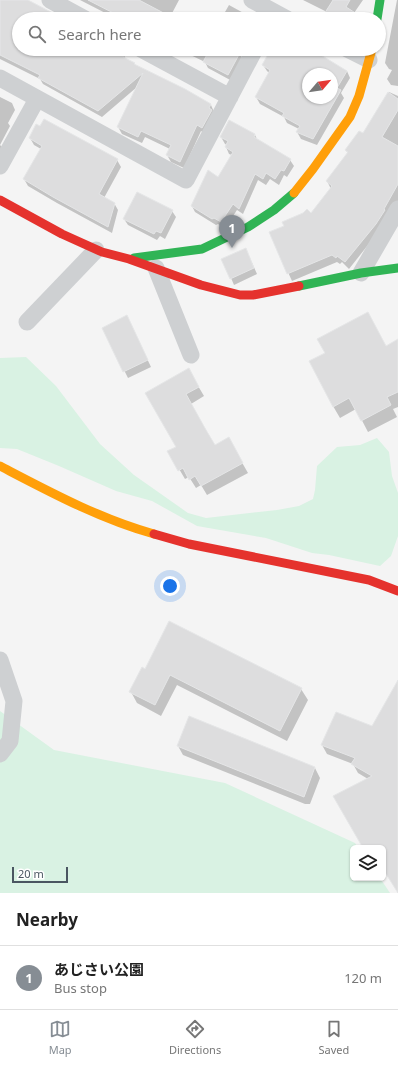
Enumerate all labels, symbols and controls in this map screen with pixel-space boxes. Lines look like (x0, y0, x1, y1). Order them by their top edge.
search box (12, 12, 386, 56)
icon: search (26, 23, 48, 45)
text: Search here (58, 24, 141, 44)
north arrow (302, 68, 338, 104)
pin: 1 (219, 215, 245, 248)
your location (160, 576, 180, 596)
map controls (350, 845, 386, 881)
button: layers (350, 845, 386, 881)
scale bar (12, 865, 68, 884)
text: 20 m (18, 866, 44, 881)
text: Nearby (16, 908, 78, 931)
text: あじさい公園 (54, 959, 144, 979)
text: 1 (25, 969, 33, 987)
text: 120 m (344, 969, 382, 987)
text: Bus stop (54, 979, 107, 997)
tab: Map (49, 1018, 72, 1057)
tab: Directions (169, 1018, 221, 1057)
tab: Saved (319, 1018, 349, 1057)

